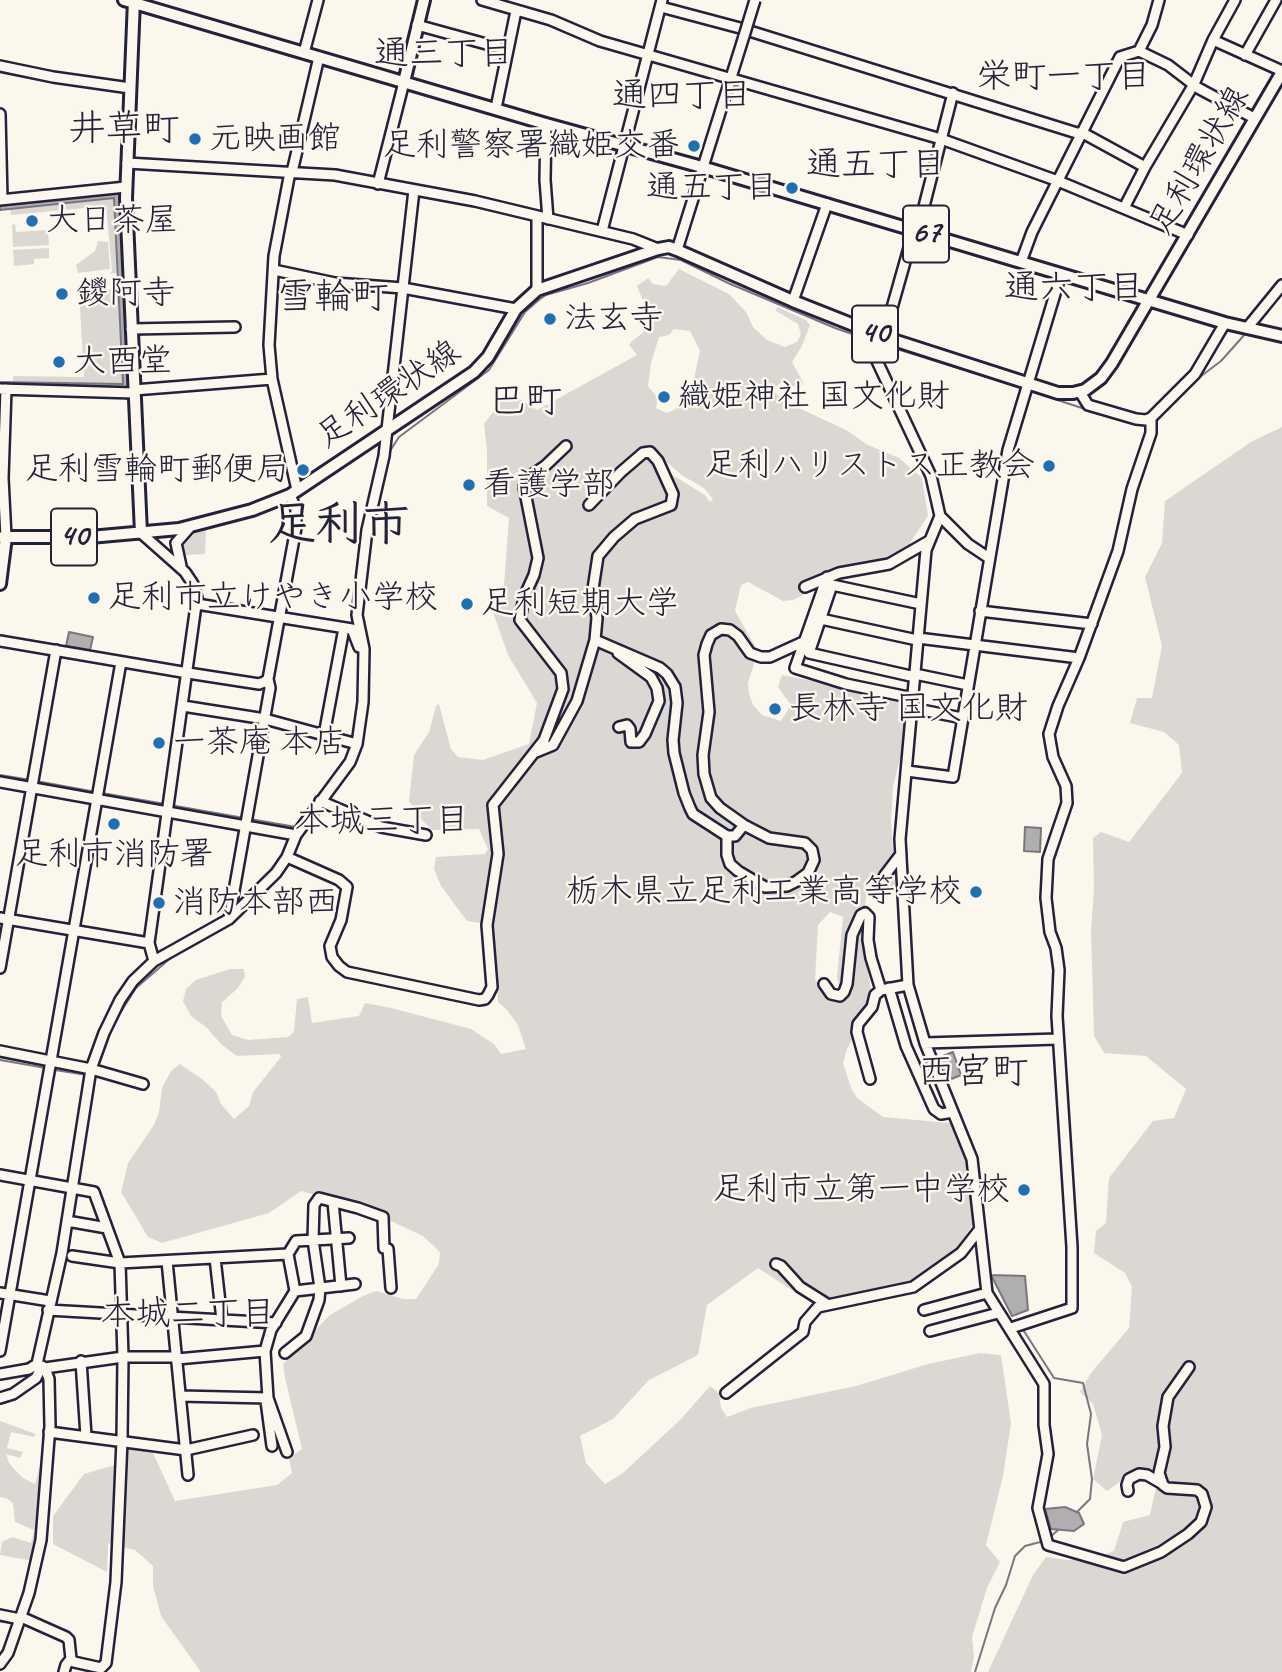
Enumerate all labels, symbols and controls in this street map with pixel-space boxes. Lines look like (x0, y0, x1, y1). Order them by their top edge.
district label: 通三丁目 (374, 34, 514, 76)
district label: 栄町一丁目 (977, 57, 1151, 99)
district label: 通四丁目 (612, 76, 752, 118)
street label: 足利環状線 (1142, 80, 1258, 242)
district label: 井草町 (69, 108, 179, 152)
place label: 元映画館 (209, 119, 341, 159)
place label: 足利警察署織姫交番 (383, 126, 680, 166)
marker: 元映画館 (187, 131, 203, 147)
marker: 足利警察署織姫交番 (686, 138, 702, 154)
district label: 通五丁目 (806, 145, 946, 187)
place label: 通五丁目 (646, 168, 778, 208)
marker: 通五丁目 (784, 180, 800, 196)
place label: 大日茶屋 (46, 201, 178, 241)
road number: 67 (903, 206, 949, 262)
marker: 大日茶屋 (24, 213, 40, 229)
district label: 通六丁目 (1004, 268, 1144, 310)
place label: 鑁阿寺 (76, 274, 175, 314)
district label: 雪輪町 (278, 276, 388, 320)
marker: 鑁阿寺 (54, 286, 70, 302)
place label: 法玄寺 (564, 299, 663, 339)
road number: 40 (852, 306, 898, 362)
marker: 法玄寺 (542, 311, 558, 327)
street label: 足利環状線 (310, 332, 468, 458)
place label: 大酉堂 (73, 342, 172, 382)
marker: 大酉堂 (51, 354, 67, 370)
place label: 織姫神社 国文化財 (678, 377, 950, 417)
district label: 巴町 (488, 380, 562, 424)
marker: 織姫神社 国文化財 (656, 389, 672, 405)
place label: 足利ハリストス正教会 (705, 446, 1035, 486)
place label: 足利雪輪町郵便局 (25, 450, 289, 490)
marker: 足利ハリストス正教会 (1041, 458, 1057, 474)
marker: 足利雪輪町郵便局 (295, 462, 311, 478)
place label: 看護学部 (483, 465, 615, 505)
marker: 看護学部 (461, 477, 477, 493)
district label: 足利市 (269, 499, 409, 555)
road number: 40 (51, 508, 97, 566)
place label: 足利市立けやき小学校 (108, 578, 438, 618)
place label: 足利短期大学 (481, 584, 679, 624)
marker: 足利市立けやき小学校 (86, 590, 102, 606)
marker: 足利短期大学 (459, 596, 475, 612)
place label: 長林寺 国文化財 (789, 689, 1028, 729)
marker: 長林寺 国文化財 (767, 701, 783, 717)
place label: 一茶庵 本店 (173, 723, 346, 763)
marker: 一茶庵 本店 (151, 735, 167, 751)
district label: 本城三丁目 (295, 801, 469, 843)
marker: 足利市消防署 (106, 816, 122, 832)
place label: 足利市消防署 (15, 835, 213, 875)
place label: 栃木県立足利工業高等学校 (566, 872, 962, 912)
place label: 消防本部西 (173, 883, 338, 923)
marker: 栃木県立足利工業高等学校 (968, 884, 984, 900)
marker: 消防本部西 (151, 895, 167, 911)
district label: 西宮町 (918, 1051, 1028, 1095)
place label: 足利市立第一中学校 (713, 1170, 1010, 1210)
marker: 足利市立第一中学校 (1016, 1182, 1032, 1198)
district label: 本城二丁目 (101, 1294, 275, 1336)

